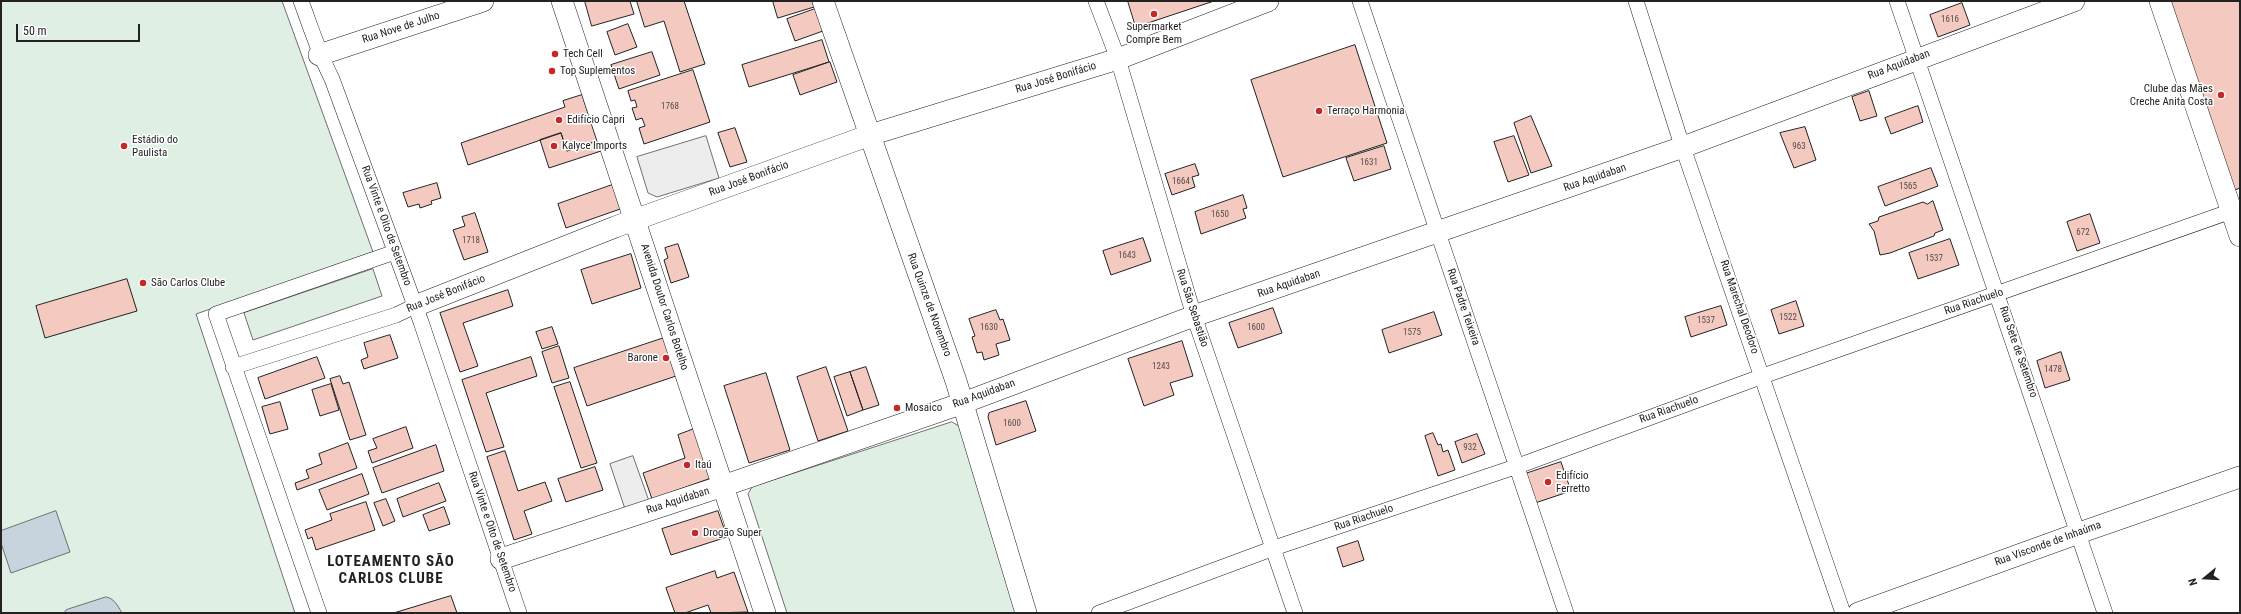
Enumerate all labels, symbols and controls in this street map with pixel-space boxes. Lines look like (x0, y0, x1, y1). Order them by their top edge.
street label: Rua Nove de Julho (361, 9, 441, 47)
marker: Supermarket Compre Bem (1149, 9, 1159, 19)
house number: 1616 (1941, 15, 1959, 25)
scale bar (18, 16, 142, 42)
place label: Supermarket Compre Bem (1126, 20, 1182, 46)
text: 50 m (23, 24, 47, 38)
place label: Tech Cell (563, 47, 603, 61)
street label: Rua Aquidaban (1866, 47, 1932, 83)
marker: Tech Cell (550, 49, 560, 59)
street label: Rua José Bonifácio (1014, 59, 1098, 97)
place label: Top Suplementos (560, 64, 635, 78)
marker: Top Suplementos (547, 66, 557, 76)
place label: Clube das Mães Creche Anita Costa (2130, 82, 2213, 108)
marker: Clube das Mães Creche Anita Costa (2216, 90, 2226, 100)
house number: 1768 (661, 102, 679, 112)
place label: Terraço Harmonia (1327, 104, 1405, 118)
marker: Terraço Harmonia (1314, 106, 1324, 116)
place label: Edifício Capri (567, 113, 625, 127)
marker: Edifício Capri (554, 115, 564, 125)
place label: Estádio do Paulista (132, 133, 178, 159)
place label: Kalyce Imports (562, 139, 627, 153)
marker: Estádio do Paulista (119, 141, 129, 151)
marker: Kalyce Imports (549, 141, 559, 151)
house number: 963 (1792, 142, 1806, 152)
street label: Rua José Bonifácio (707, 158, 791, 200)
house number: 1631 (1360, 158, 1378, 168)
street label: Rua Aquidaban (1562, 161, 1628, 195)
street label: Rua Vinte e Oito de Setembro (358, 164, 414, 288)
house number: 1664 (1172, 177, 1190, 187)
house number: 1565 (1899, 182, 1917, 192)
house number: 1650 (1211, 210, 1229, 220)
house number: 672 (2076, 228, 2090, 238)
house number: 1718 (462, 236, 480, 246)
street label: Avenida Doutor Carlos Botelho (637, 242, 691, 372)
house number: 1643 (1118, 251, 1136, 261)
street label: Rua Quinze de Novembro (904, 252, 954, 358)
house number: 1537 (1925, 254, 1943, 264)
street label: Rua Marechal Deodoro (1717, 258, 1761, 356)
street label: Rua São Sebastião (1173, 267, 1211, 349)
street label: Rua Aquidaban (1256, 267, 1322, 301)
street label: Rua Padre Teixeira (1444, 267, 1482, 347)
street label: Rua José Bonifácio (405, 272, 487, 316)
place label: São Carlos Clube (151, 276, 225, 290)
marker: São Carlos Clube (138, 278, 148, 288)
street label: Rua Riachuelo (1943, 286, 2005, 318)
street label: Rua Sete de Setembro (1996, 305, 2040, 399)
house number: 1522 (1779, 313, 1797, 323)
house number: 1537 (1697, 316, 1715, 326)
house number: 1630 (980, 323, 998, 333)
house number: 1600 (1247, 323, 1265, 333)
house number: 1575 (1403, 328, 1421, 338)
place label: Barone (627, 351, 658, 365)
marker: Barone (661, 353, 671, 363)
house number: 1243 (1152, 362, 1170, 372)
house number: 1478 (2044, 365, 2062, 375)
street label: Rua Aquidaban (951, 377, 1017, 411)
street label: Rua Riachuelo (1638, 393, 1700, 427)
place label: Mosaico (905, 401, 942, 415)
marker: Mosaico (892, 403, 902, 413)
house number: 1600 (1003, 419, 1021, 429)
house number: 932 (1463, 443, 1477, 453)
place label: Itaú (695, 458, 712, 472)
marker: Itaú (682, 460, 692, 470)
place label: Edifício Ferretto (1556, 469, 1590, 495)
street label: Rua Vinte e Oito de Setembro (465, 470, 519, 594)
marker: Edifício Ferretto (1543, 477, 1553, 487)
street label: Rua Aquidaban (645, 485, 711, 517)
street label: Rua Riachuelo (1333, 502, 1395, 534)
street label: Rua Visconde de Inhaúma (1993, 519, 2103, 569)
place label: Drogão Super (703, 526, 762, 540)
marker: Drogão Super (690, 528, 700, 538)
district label: LOTEAMENTO SÃO CARLOS CLUBE (327, 553, 455, 588)
north arrow (2185, 558, 2225, 598)
text: N (2186, 577, 2200, 587)

